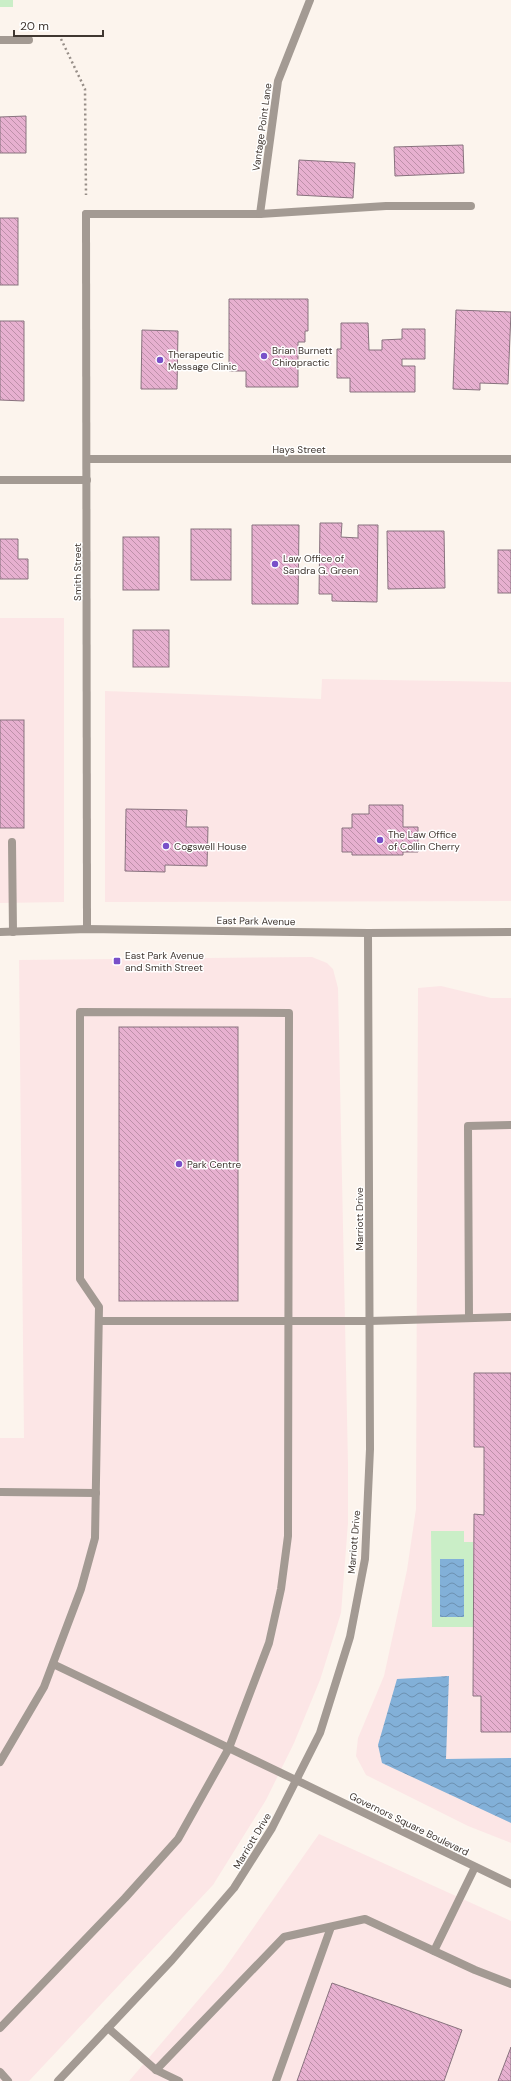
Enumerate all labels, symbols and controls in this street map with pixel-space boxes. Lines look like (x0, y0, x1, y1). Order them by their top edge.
scale bar (14, 12, 103, 38)
text: 20 m (20, 18, 49, 34)
street label: Vantage Point Lane (249, 82, 275, 172)
place label: Brian Burnett Chiropractic (272, 344, 333, 369)
place label: Therapeutic Message Clinic (168, 348, 237, 373)
marker: Brian Burnett Chiropractic (259, 351, 269, 361)
marker: Therapeutic Message Clinic (155, 355, 165, 365)
street label: Hays Street (272, 443, 326, 456)
street label: Smith Street (71, 543, 84, 601)
place label: Law Office of Sandra G. Green (283, 552, 359, 577)
marker: Law Office of Sandra G. Green (270, 559, 280, 569)
place label: The Law Office of Collin Cherry (388, 828, 460, 853)
marker: The Law Office of Collin Cherry (375, 835, 385, 845)
place label: Cogswell House (174, 840, 247, 853)
marker: Cogswell House (161, 841, 171, 851)
street label: East Park Avenue (216, 914, 296, 928)
place label: East Park Avenue and Smith Street (125, 949, 204, 974)
marker: East Park Avenue and Smith Street (112, 956, 122, 966)
place label: Park Centre (187, 1158, 241, 1171)
marker: Park Centre (174, 1159, 184, 1169)
street label: Marriott Drive (353, 1187, 366, 1251)
street label: Marriott Drive (345, 1509, 363, 1574)
street label: Governors Square Boulevard (347, 1789, 471, 1859)
street label: Marriott Drive (230, 1810, 274, 1872)

